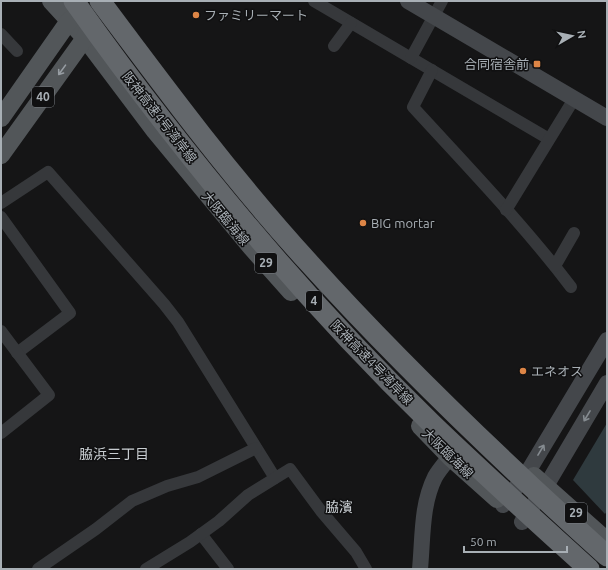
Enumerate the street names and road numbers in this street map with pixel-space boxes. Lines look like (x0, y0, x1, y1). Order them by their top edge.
street label: 阪神高速4号湾岸線 (120, 69, 200, 165)
road number: 40 (32, 87, 54, 107)
street label: 大阪臨海線 (200, 189, 252, 247)
road number: 29 (255, 253, 277, 273)
road number: 4 (306, 291, 322, 311)
street label: 阪神高速4号湾岸線 (328, 317, 416, 407)
street label: 大阪臨海線 (420, 425, 476, 481)
road number: 29 (565, 503, 587, 523)

